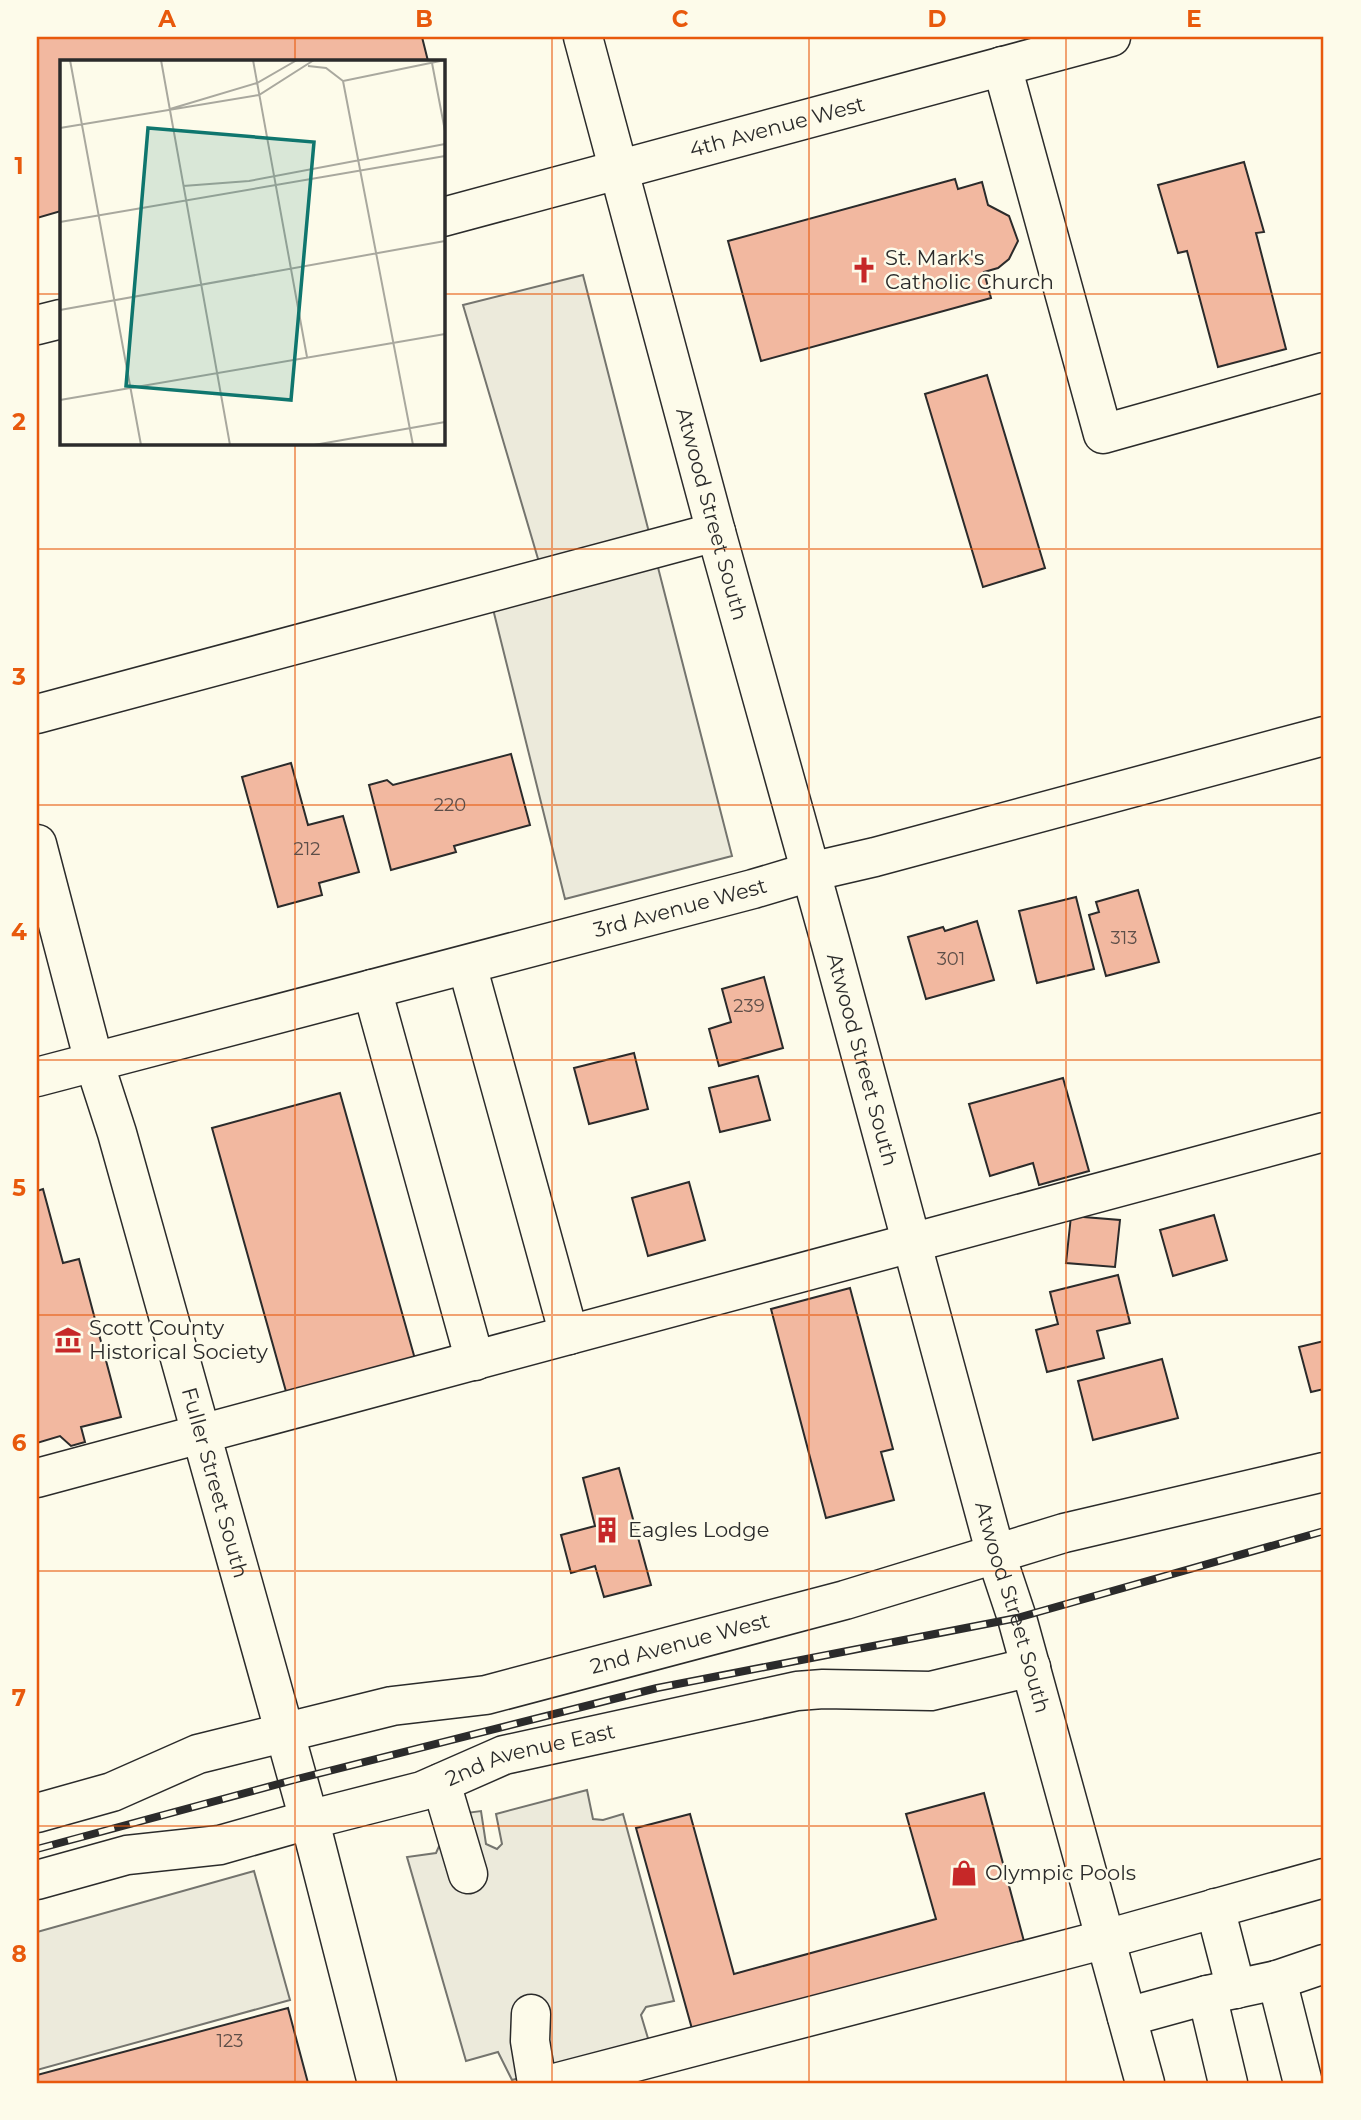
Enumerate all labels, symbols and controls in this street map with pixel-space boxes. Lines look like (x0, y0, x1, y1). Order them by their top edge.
text: A (157, 5, 176, 33)
text: B (415, 5, 433, 33)
text: C (672, 5, 689, 33)
text: D (928, 5, 947, 33)
text: E (1186, 5, 1202, 33)
inset map (60, 60, 444, 444)
street label: 4th Avenue West (687, 91, 867, 162)
text: 1 (14, 152, 24, 180)
place label: St. Mark's Catholic Church (885, 245, 1054, 294)
church icon: St. Mark's Catholic Church (849, 255, 879, 285)
street label: Atwood Street South (671, 405, 753, 623)
text: 2 (12, 408, 26, 436)
text: 3 (11, 663, 26, 691)
house number: 220 (434, 794, 466, 816)
house number: 212 (294, 838, 320, 860)
street label: 3rd Avenue West (591, 873, 770, 942)
text: 4 (11, 918, 27, 946)
house number: 313 (1111, 927, 1137, 949)
house number: 301 (937, 948, 965, 970)
street label: Atwood Street South (822, 950, 903, 1169)
house number: 239 (733, 995, 765, 1017)
text: 5 (12, 1174, 26, 1202)
place label: Scott County Historical Society (89, 1315, 268, 1364)
museum icon: Scott County Historical Society (53, 1325, 83, 1355)
street label: Fuller Street South (177, 1384, 254, 1581)
text: 6 (12, 1429, 27, 1457)
street label: Atwood Street South (970, 1499, 1056, 1716)
building icon: Eagles Lodge (592, 1515, 622, 1545)
place label: Eagles Lodge (628, 1517, 769, 1542)
street label: 2nd Avenue West (587, 1608, 772, 1679)
text: 7 (12, 1684, 26, 1712)
street label: 2nd Avenue East (442, 1718, 617, 1791)
shop icon: Olympic Pools (949, 1858, 979, 1888)
place label: Olympic Pools (985, 1860, 1136, 1885)
text: 8 (11, 1940, 27, 1968)
house number: 123 (217, 2030, 243, 2052)

